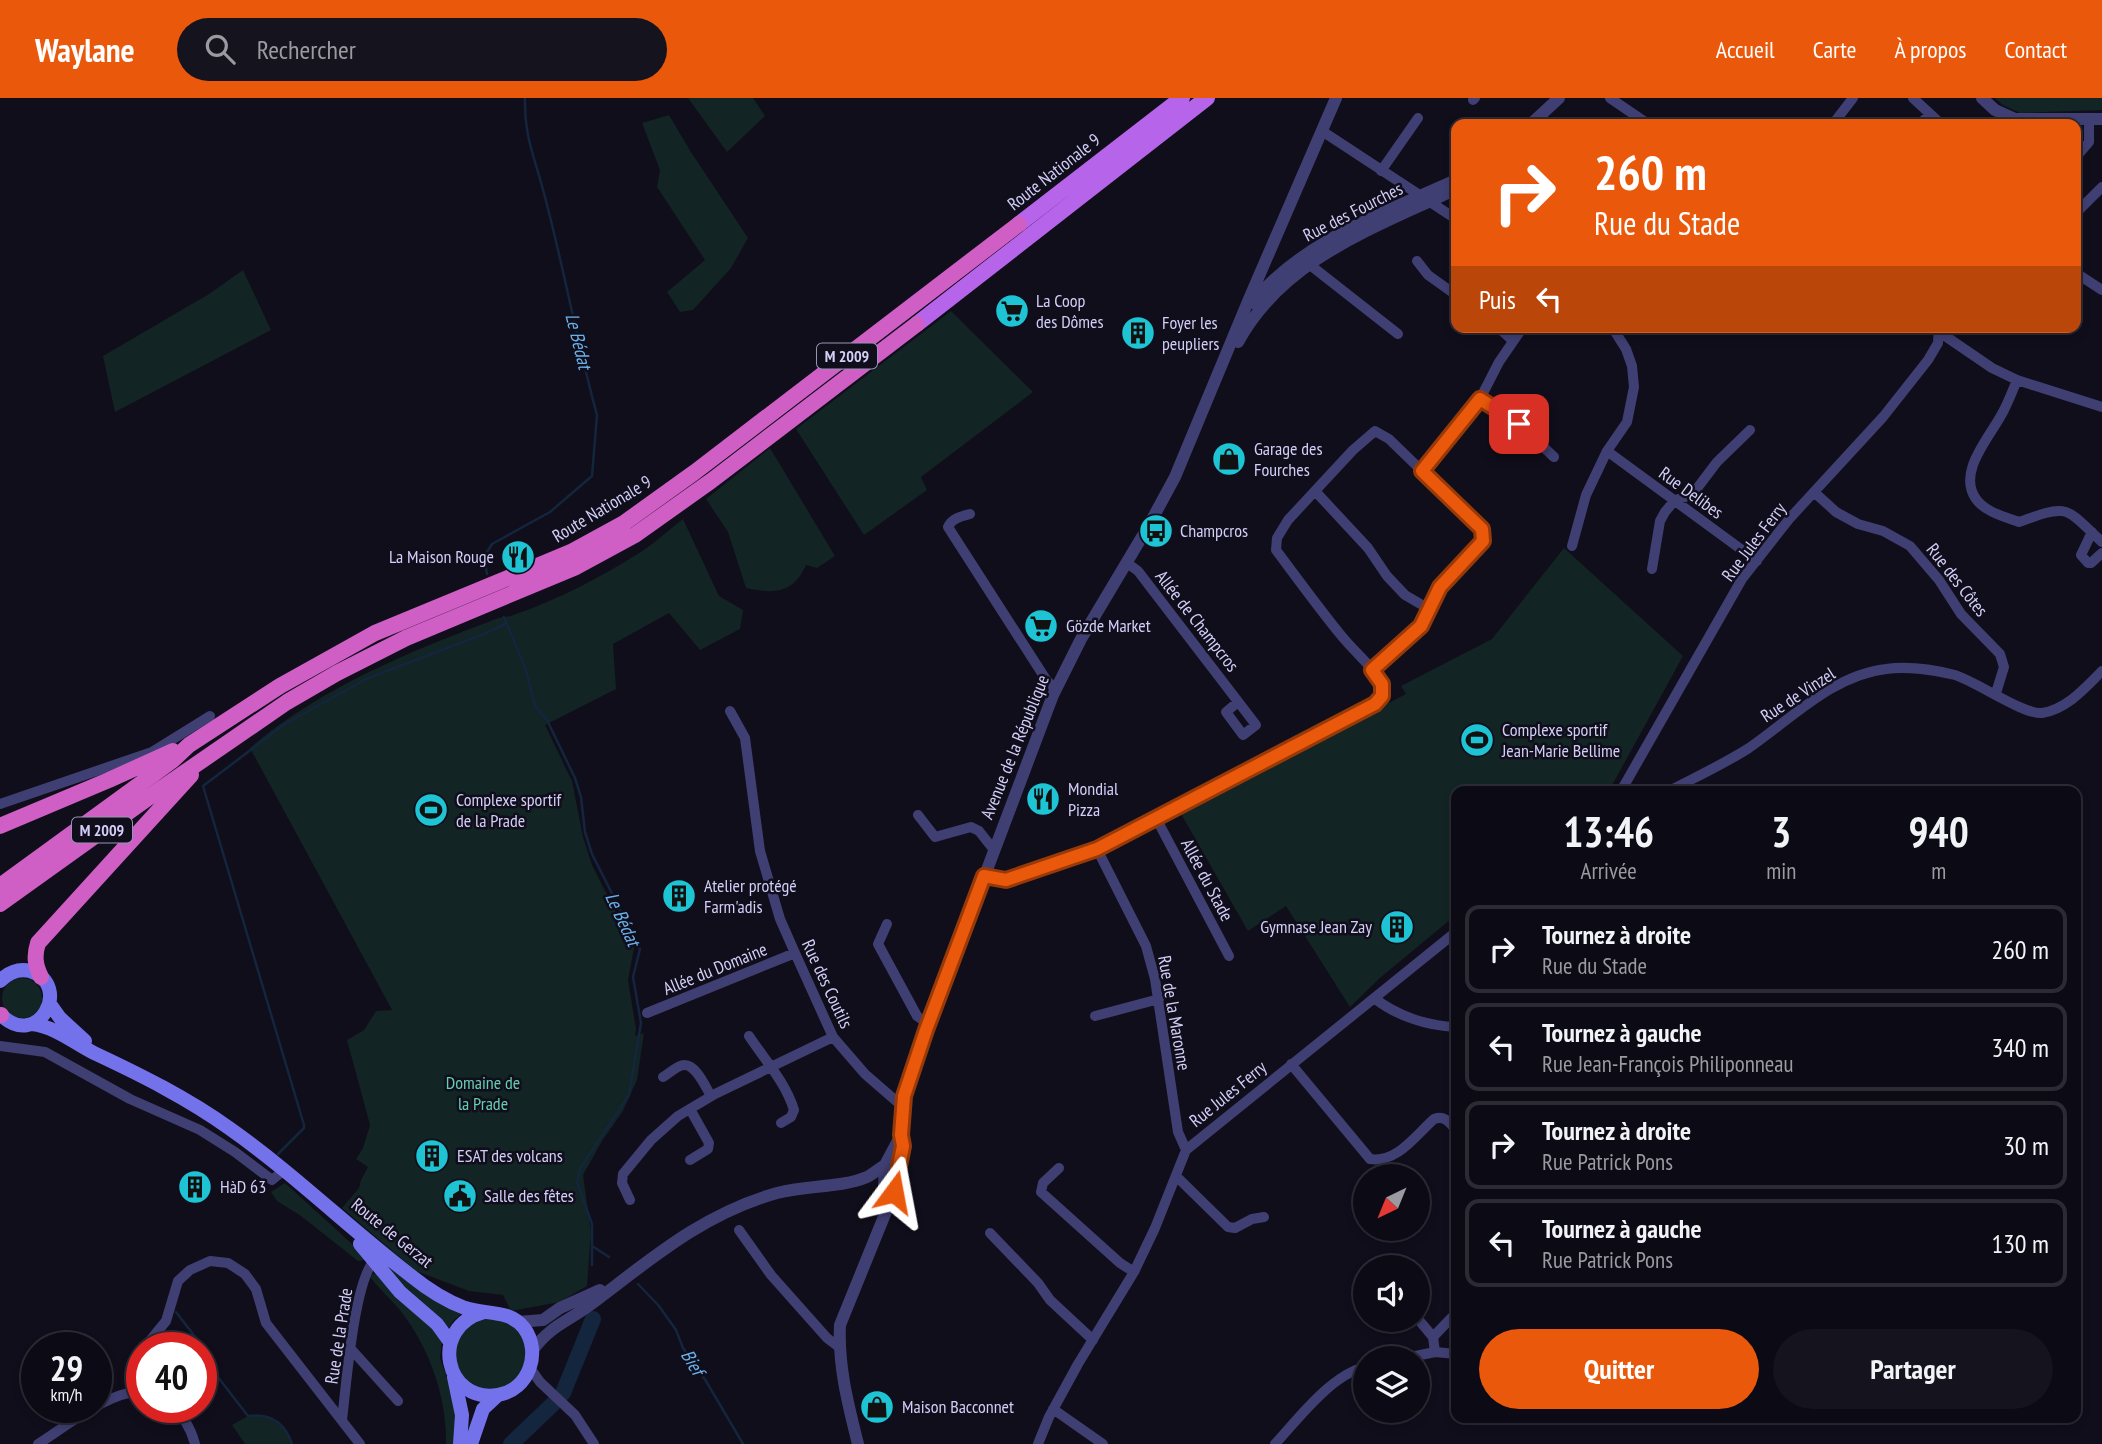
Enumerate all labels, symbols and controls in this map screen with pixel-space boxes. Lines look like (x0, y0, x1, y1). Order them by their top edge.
search box (177, 18, 667, 81)
text: Waylane (35, 28, 135, 71)
icon: search (201, 30, 239, 68)
text: Rechercher (257, 33, 356, 66)
text: Accueil (1716, 34, 1775, 65)
text: Carte (1813, 34, 1856, 65)
text: À propos (1894, 34, 1966, 65)
text: Contact (2004, 34, 2067, 65)
street label: Route Nationale 9 (1003, 128, 1105, 215)
text: 260 m (1594, 140, 1707, 204)
icon: right (1479, 147, 1570, 238)
street label: Rue des Fourches (1299, 177, 1406, 246)
text: Rue du Stade (1594, 202, 1740, 244)
icon: left (1530, 280, 1568, 318)
text: Puis (1479, 283, 1516, 316)
place label: La Coop des Dômes (1036, 289, 1104, 333)
supermarket icon: La Coop des Dômes (993, 292, 1031, 330)
water label: Le Bédat (560, 311, 598, 374)
place label: Foyer les peupliers (1162, 311, 1219, 355)
building icon: Foyer les peupliers (1119, 314, 1157, 352)
road number: M 2009 (817, 344, 877, 368)
pin (1489, 394, 1549, 454)
icon: arrive (1500, 405, 1538, 443)
place label: Garage des Fourches (1254, 437, 1323, 481)
shop icon: Garage des Fourches (1210, 440, 1248, 478)
street label: Rue Delibes (1655, 462, 1728, 524)
street label: Route Nationale 9 (548, 470, 656, 547)
street label: Rue Jules Ferry (1716, 498, 1791, 586)
bus stop icon: Champcros (1137, 512, 1175, 550)
place label: Champcros (1180, 519, 1248, 542)
restaurant icon: La Maison Rouge (499, 538, 537, 576)
street label: Rue des Côtes (1922, 538, 1993, 621)
place label: La Maison Rouge (389, 545, 494, 568)
street label: Allée de Champcros (1151, 565, 1244, 676)
supermarket icon: Gözde Market (1022, 607, 1060, 645)
place label: Gözde Market (1066, 614, 1151, 637)
street label: Rue de Vinzel (1756, 662, 1840, 727)
street label: Avenue de la République (975, 671, 1054, 822)
place label: Complexe sportif Jean-Marie Bellime (1501, 718, 1620, 762)
sports icon: Complexe sportif Jean-Marie Bellime (1458, 721, 1496, 759)
place label: Mondial Pizza (1068, 777, 1119, 821)
restaurant icon: Mondial Pizza (1024, 780, 1062, 818)
place label: Complexe sportif de la Prade (456, 788, 563, 832)
sports icon: Complexe sportif de la Prade (412, 791, 450, 829)
text: 13:46 (1563, 804, 1654, 859)
text: 3 (1771, 804, 1791, 859)
text: 940 (1909, 804, 1969, 859)
road number: M 2009 (72, 818, 132, 842)
street label: Allée du Stade (1176, 835, 1239, 925)
text: Arrivée (1581, 856, 1637, 885)
text: min (1766, 856, 1796, 885)
text: m (1931, 856, 1946, 885)
place label: Atelier protégé Farm'adis (704, 874, 797, 918)
building icon: Atelier protégé Farm'adis (660, 877, 698, 915)
water label: Le Bédat (600, 888, 647, 952)
building icon: Gymnase Jean Zay (1378, 908, 1416, 946)
place label: Gymnase Jean Zay (1260, 915, 1372, 938)
text: Tournez à droite (1542, 918, 1691, 951)
icon: right (1483, 930, 1521, 968)
text: 260 m (1991, 933, 2049, 966)
street label: Rue des Coutils (797, 936, 858, 1032)
street label: Allée du Domaine (659, 937, 770, 1000)
text: Rue du Stade (1542, 951, 1647, 980)
street label: Rue de la Maronne (1153, 954, 1196, 1072)
text: Tournez à gauche (1542, 1016, 1702, 1049)
icon: left (1483, 1028, 1521, 1066)
text: 340 m (1991, 1031, 2049, 1064)
text: Rue Jean-François Philiponneau (1542, 1049, 1794, 1078)
street label: Rue Jules Ferry (1184, 1055, 1271, 1132)
park label: Domaine de la Prade (446, 1071, 520, 1115)
text: Tournez à droite (1542, 1114, 1691, 1147)
icon: right (1483, 1126, 1521, 1164)
text: 30 m (2003, 1129, 2049, 1162)
building icon: ESAT des volcans (413, 1137, 451, 1175)
place label: ESAT des volcans (457, 1144, 563, 1167)
text: Rue Patrick Pons (1542, 1147, 1673, 1176)
position arrow (857, 1155, 931, 1229)
north arrow (1353, 1164, 1430, 1241)
map controls (1353, 1164, 1430, 1423)
building icon: HàD 63 (176, 1168, 214, 1206)
place label: HàD 63 (220, 1175, 266, 1198)
public building icon: Salle des fêtes (441, 1177, 479, 1215)
place label: Salle des fêtes (484, 1184, 574, 1207)
street label: Route de Gerzat (347, 1193, 438, 1273)
text: Tournez à gauche (1542, 1212, 1702, 1245)
icon: left (1483, 1224, 1521, 1262)
text: 130 m (1991, 1227, 2049, 1260)
text: Rue Patrick Pons (1542, 1245, 1673, 1274)
button: sound (1353, 1255, 1430, 1332)
street label: Rue de la Prade (320, 1286, 357, 1386)
button: Quitter (1479, 1329, 1759, 1409)
button: Partager (1773, 1329, 2053, 1409)
speed limit sign: 40 (126, 1332, 217, 1423)
text: 29 (50, 1345, 83, 1391)
water label: Bief (676, 1345, 712, 1383)
button: layers (1353, 1346, 1430, 1423)
text: km/h (51, 1383, 82, 1406)
shop icon: Maison Bacconnet (858, 1388, 896, 1426)
place label: Maison Bacconnet (902, 1395, 1014, 1418)

